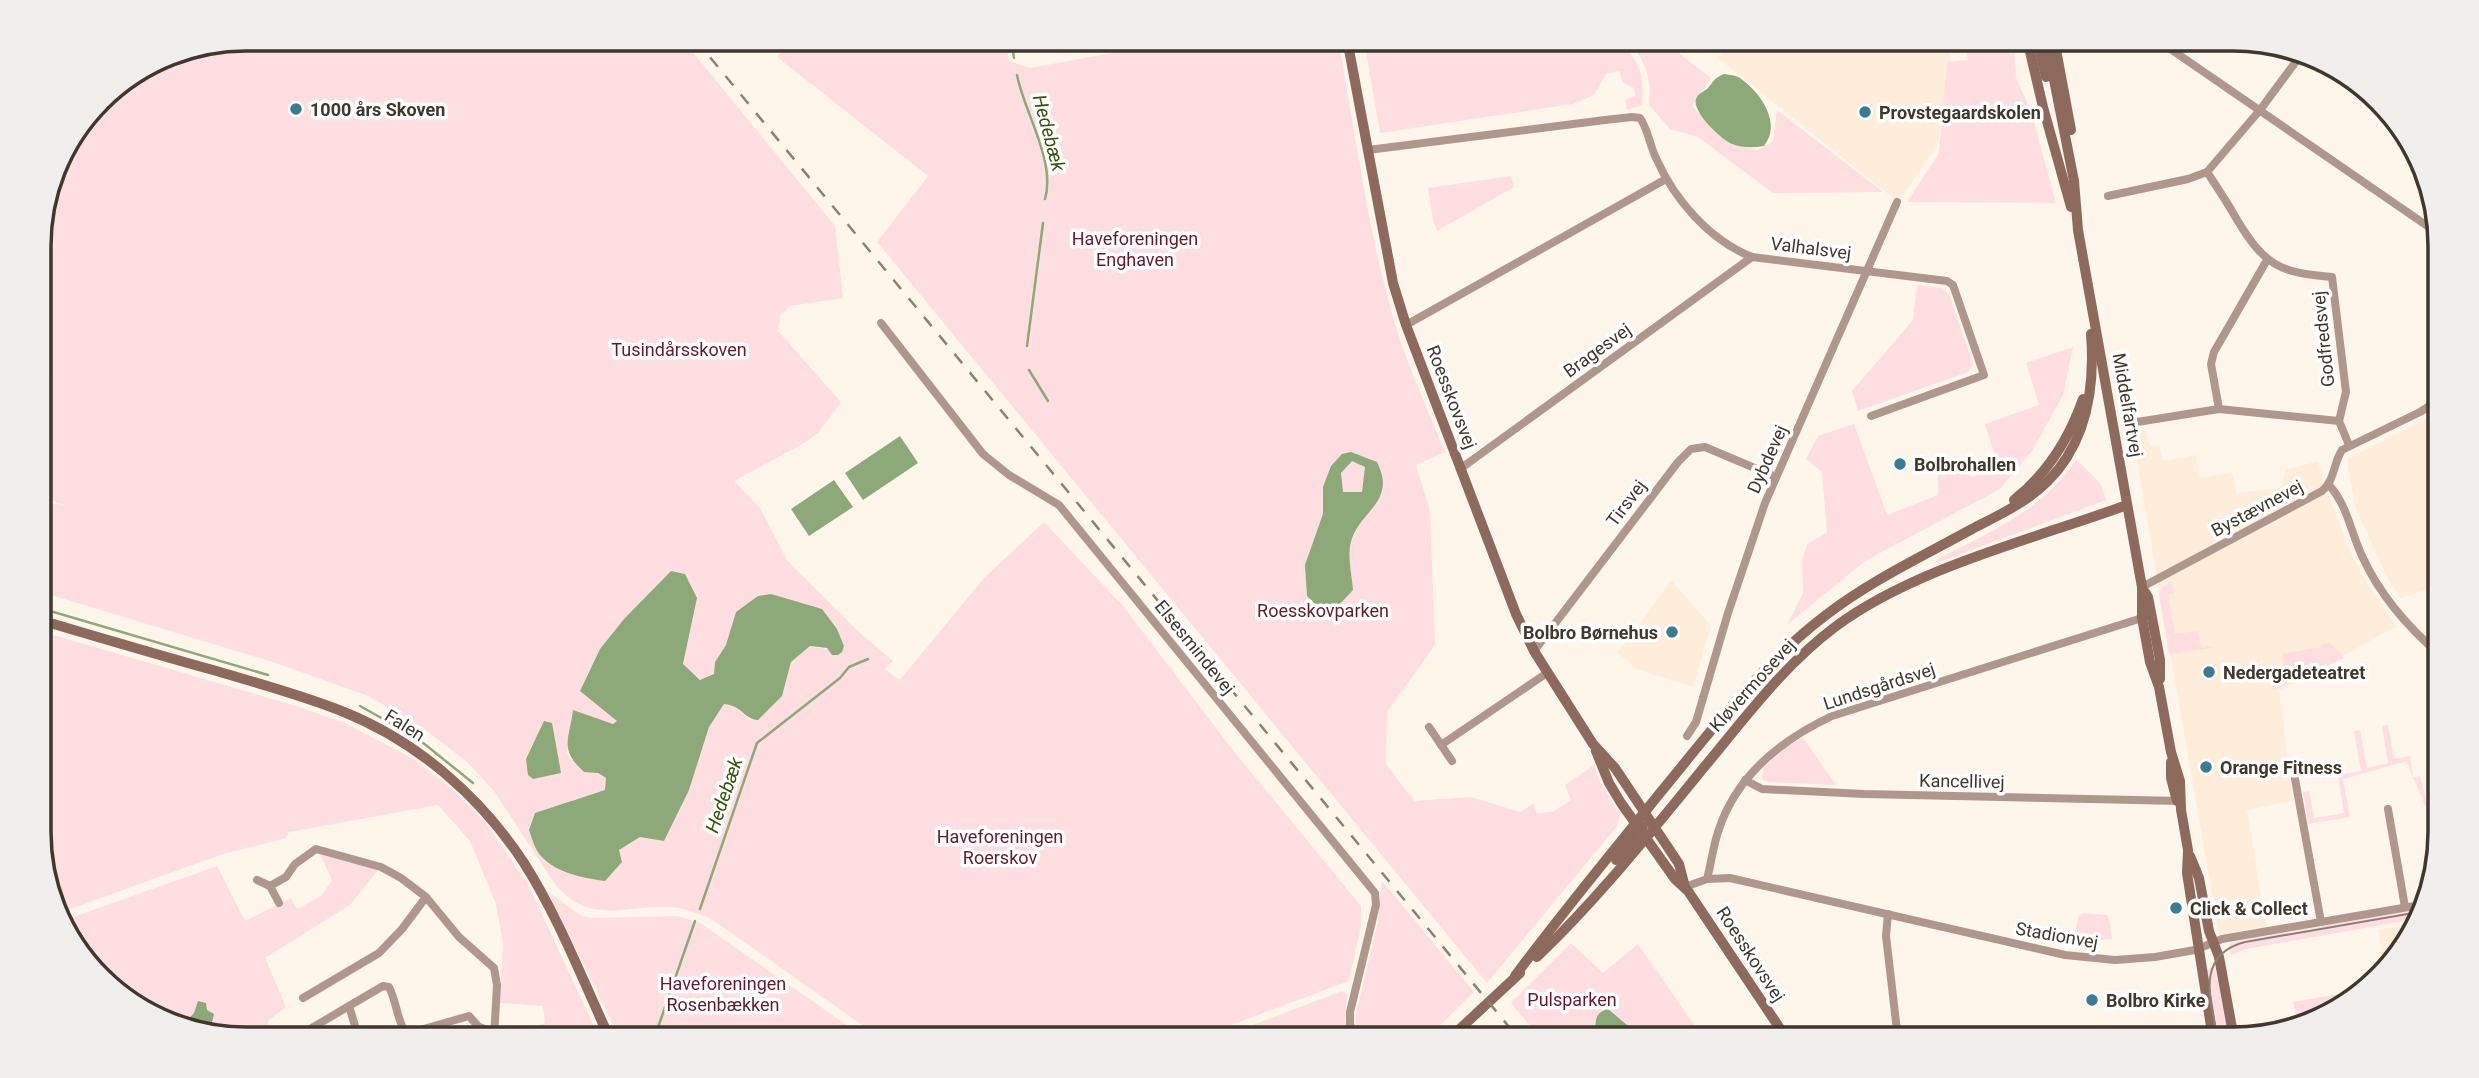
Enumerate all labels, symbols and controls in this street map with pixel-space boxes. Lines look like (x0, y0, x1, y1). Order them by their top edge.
water label: Hedebæk (1028, 92, 1070, 174)
place label: 1000 års Skoven (310, 99, 445, 120)
marker: 1000 års Skoven (288, 101, 304, 117)
place label: Provstegaardskolen (1879, 102, 2041, 123)
marker: Provstegaardskolen (1857, 104, 1873, 120)
park label: Haveforeningen Enghaven (1072, 228, 1198, 270)
street label: Valhalsvej (1769, 233, 1853, 263)
street label: Godfredsvej (2308, 290, 2338, 388)
street label: Bragesvej (1559, 319, 1635, 381)
park label: Tusindårsskoven (611, 339, 747, 360)
street label: Roesskovsvej (1423, 342, 1481, 452)
street label: Middelfartvej (2109, 351, 2147, 459)
street label: Dybdevej (1743, 422, 1791, 496)
place label: Bolbrohallen (1914, 454, 2016, 475)
marker: Bolbrohallen (1892, 456, 1908, 472)
street label: Bystævnevej (2208, 475, 2306, 541)
street label: Tirsvej (1602, 476, 1650, 530)
street label: Elsesmindevej (1151, 596, 1239, 698)
park label: Roesskovparken (1257, 600, 1389, 621)
place label: Bolbro Børnehus (1523, 622, 1658, 643)
marker: Bolbro Børnehus (1664, 624, 1680, 640)
street label: Kløvermosevej (1705, 634, 1799, 736)
street label: Lundsgårdsvej (1820, 658, 1938, 714)
place label: Nedergadeteatret (2223, 662, 2365, 683)
marker: Nedergadeteatret (2201, 664, 2217, 680)
street label: Falen (381, 705, 429, 745)
water label: Hedebæk (700, 754, 748, 836)
place label: Orange Fitness (2220, 757, 2342, 778)
marker: Orange Fitness (2198, 759, 2214, 775)
street label: Kancellivej (1919, 770, 2005, 792)
park label: Haveforeningen Roerskov (937, 826, 1063, 868)
place label: Click & Collect (2190, 898, 2308, 919)
marker: Click & Collect (2168, 900, 2184, 916)
street label: Roesskovsvej (1712, 902, 1790, 1006)
street label: Stadionvej (2014, 917, 2100, 953)
park label: Haveforeningen Rosenbækken (660, 973, 786, 1015)
park label: Pulsparken (1527, 989, 1617, 1010)
place label: Bolbro Kirke (2106, 990, 2206, 1011)
marker: Bolbro Kirke (2084, 992, 2100, 1008)

